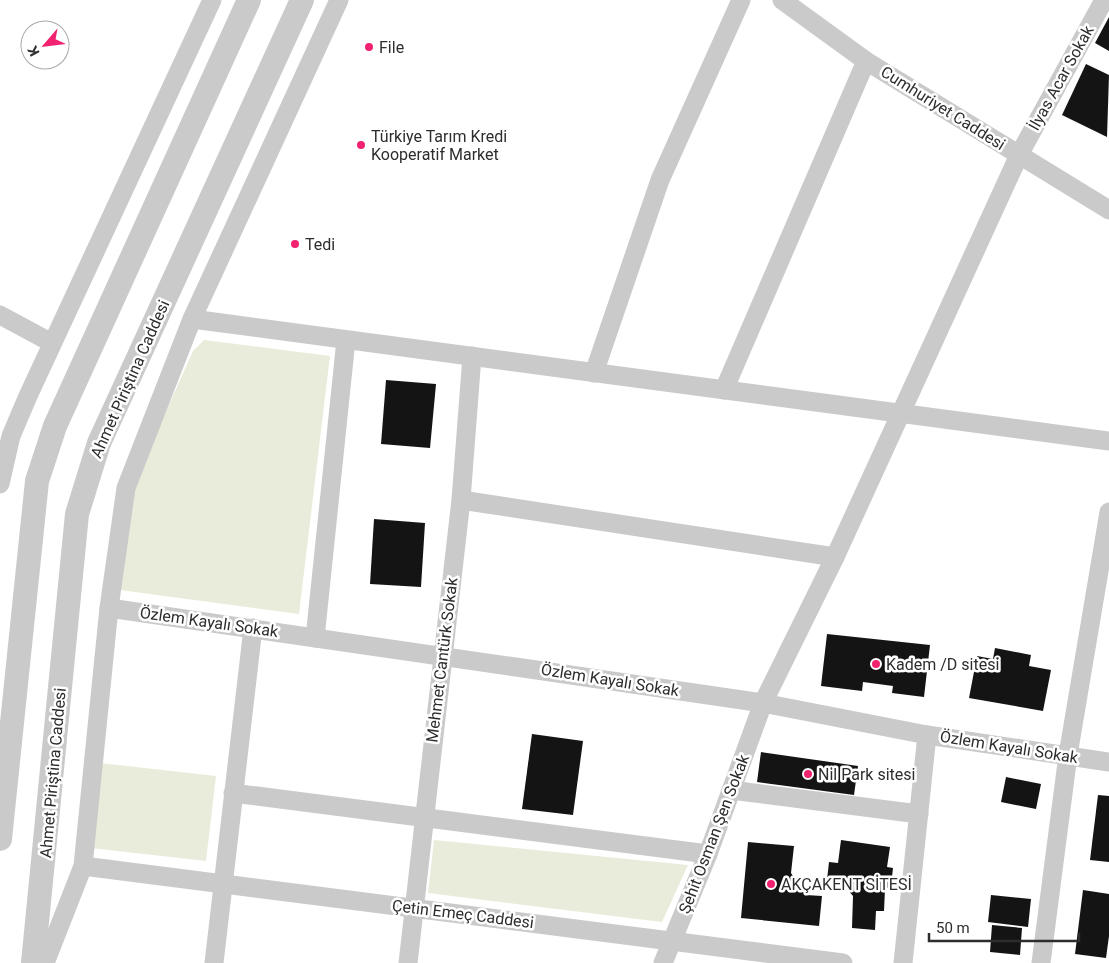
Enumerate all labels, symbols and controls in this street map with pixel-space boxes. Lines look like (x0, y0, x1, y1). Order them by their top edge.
north arrow (20, 20, 70, 70)
street label: İlyas Acar Sokak (1024, 21, 1098, 134)
place label: File (379, 38, 404, 57)
marker: File (363, 41, 375, 53)
text: K (24, 43, 43, 59)
street label: Cumhuriyet Caddesi (877, 62, 1009, 154)
place label: Türkiye Tarım Kredi Kooperatif Market (371, 127, 507, 164)
marker: Türkiye Tarım Kredi Kooperatif Market (355, 139, 367, 151)
place label: Tedi (305, 235, 335, 254)
marker: Tedi (289, 238, 301, 250)
street label: Ahmet Piriştina Caddesi (87, 297, 173, 461)
street label: Mehmet Cantürk Sokak (422, 576, 462, 744)
street label: Özlem Kayalı Sokak (139, 603, 280, 641)
place label: Kadem /D sitesi (886, 655, 999, 674)
marker: Kadem /D sitesi (870, 658, 882, 670)
street label: Özlem Kayalı Sokak (540, 660, 681, 700)
street label: Ahmet Piriştina Caddesi (36, 687, 70, 859)
street label: Özlem Kayalı Sokak (939, 727, 1080, 767)
street label: Şehit Osman Şen Sokak (675, 751, 753, 916)
place label: Nil Park sitesi (818, 765, 915, 784)
marker: Nil Park sitesi (802, 768, 814, 780)
place label: AKÇAKENT SİTESİ (781, 875, 912, 894)
marker: AKÇAKENT SİTESİ (765, 878, 777, 890)
street label: Çetin Emeç Caddesi (391, 896, 535, 932)
scale bar (929, 910, 1079, 942)
text: 50 m (936, 919, 970, 937)

